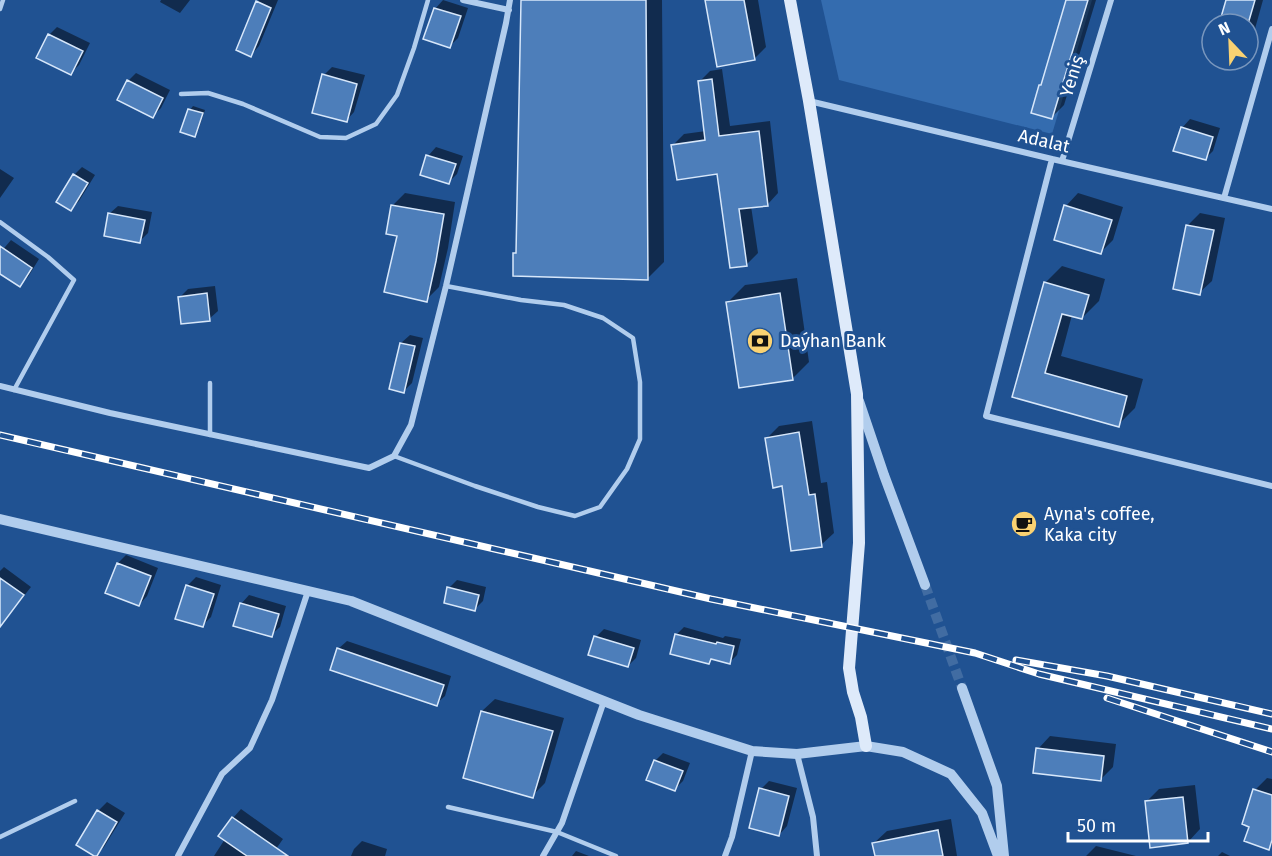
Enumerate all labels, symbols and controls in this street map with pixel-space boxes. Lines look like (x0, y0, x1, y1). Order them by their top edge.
north arrow (1200, 12, 1260, 72)
text: N (1216, 18, 1233, 39)
street label: Yeniş (1055, 52, 1089, 100)
street label: Adalat (1016, 124, 1072, 158)
bank icon: Daýhan Bank (745, 326, 775, 356)
place label: Daýhan Bank (780, 330, 887, 352)
place label: Ayna's coffee, Kaka city (1044, 503, 1155, 546)
cafe icon: Ayna's coffee, Kaka city (1009, 509, 1039, 539)
scale bar (1068, 805, 1208, 843)
text: 50 m (1077, 815, 1116, 837)

